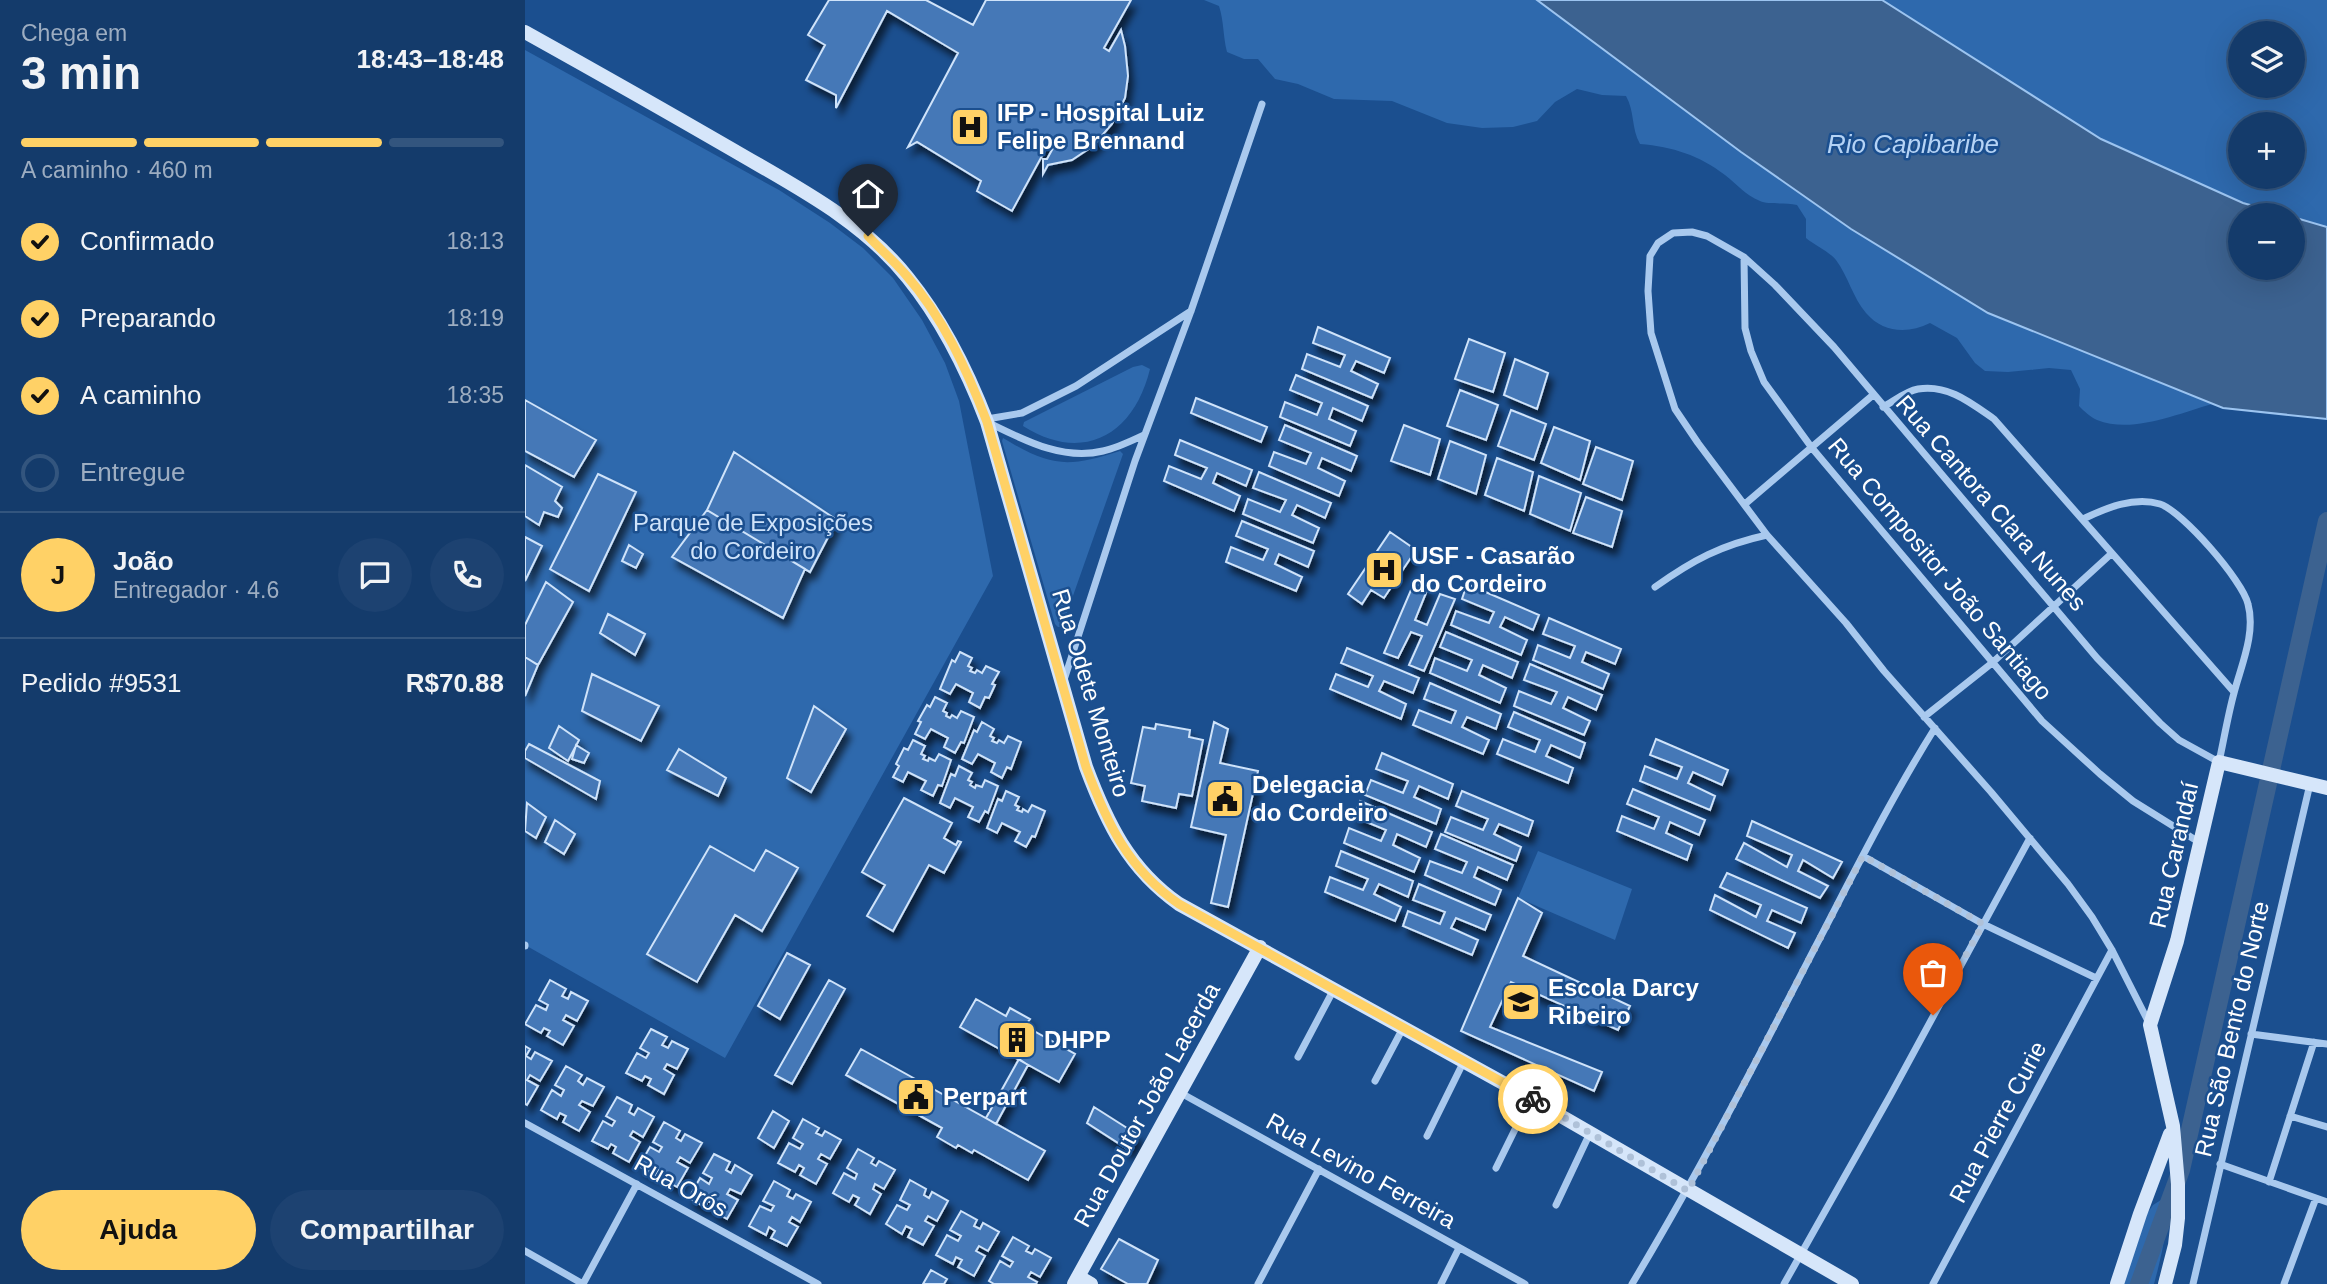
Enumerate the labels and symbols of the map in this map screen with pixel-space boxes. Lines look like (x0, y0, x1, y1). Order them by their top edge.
place label: IFP - Hospital Luiz Felipe Brennand (997, 99, 1205, 154)
hospital icon: IFP - Hospital Luiz Felipe Brennand (949, 106, 991, 148)
water label: Rio Capibaribe (1827, 129, 1999, 159)
pin (838, 164, 898, 236)
street label: Rua Cantora Clara Nunes (1891, 390, 2092, 616)
street label: Rua Compositor João Santiago (1823, 432, 2058, 705)
park label: Parque de Exposições do Cordeiro (633, 509, 873, 564)
place label: USF - Casarão do Cordeiro (1411, 542, 1575, 597)
hospital icon: USF - Casarão do Cordeiro (1363, 549, 1405, 591)
street label: Rua Odete Monteiro (1047, 586, 1136, 800)
place label: Delegacia do Cordeiro (1252, 771, 1388, 826)
public building icon: Delegacia do Cordeiro (1204, 778, 1246, 820)
street label: Rua Carandaí (2144, 779, 2204, 931)
street label: Rua São Bento do Norte (2189, 898, 2274, 1159)
pin (1903, 943, 1963, 1015)
place label: Escola Darcy Ribeiro (1548, 974, 1699, 1029)
street label: Rua Doutor João Lacerda (1068, 977, 1225, 1231)
school or university icon: Escola Darcy Ribeiro (1500, 981, 1542, 1023)
building icon: DHPP (996, 1019, 1038, 1061)
place label: DHPP (1044, 1026, 1111, 1053)
street label: Rua Pierre Curie (1944, 1037, 2051, 1207)
courier (1498, 1064, 1568, 1134)
public building icon: Perpart (895, 1076, 937, 1118)
place label: Perpart (943, 1083, 1027, 1110)
street label: Rua Levino Ferreira (1262, 1107, 1461, 1234)
street label: Rua Orós (630, 1149, 733, 1222)

